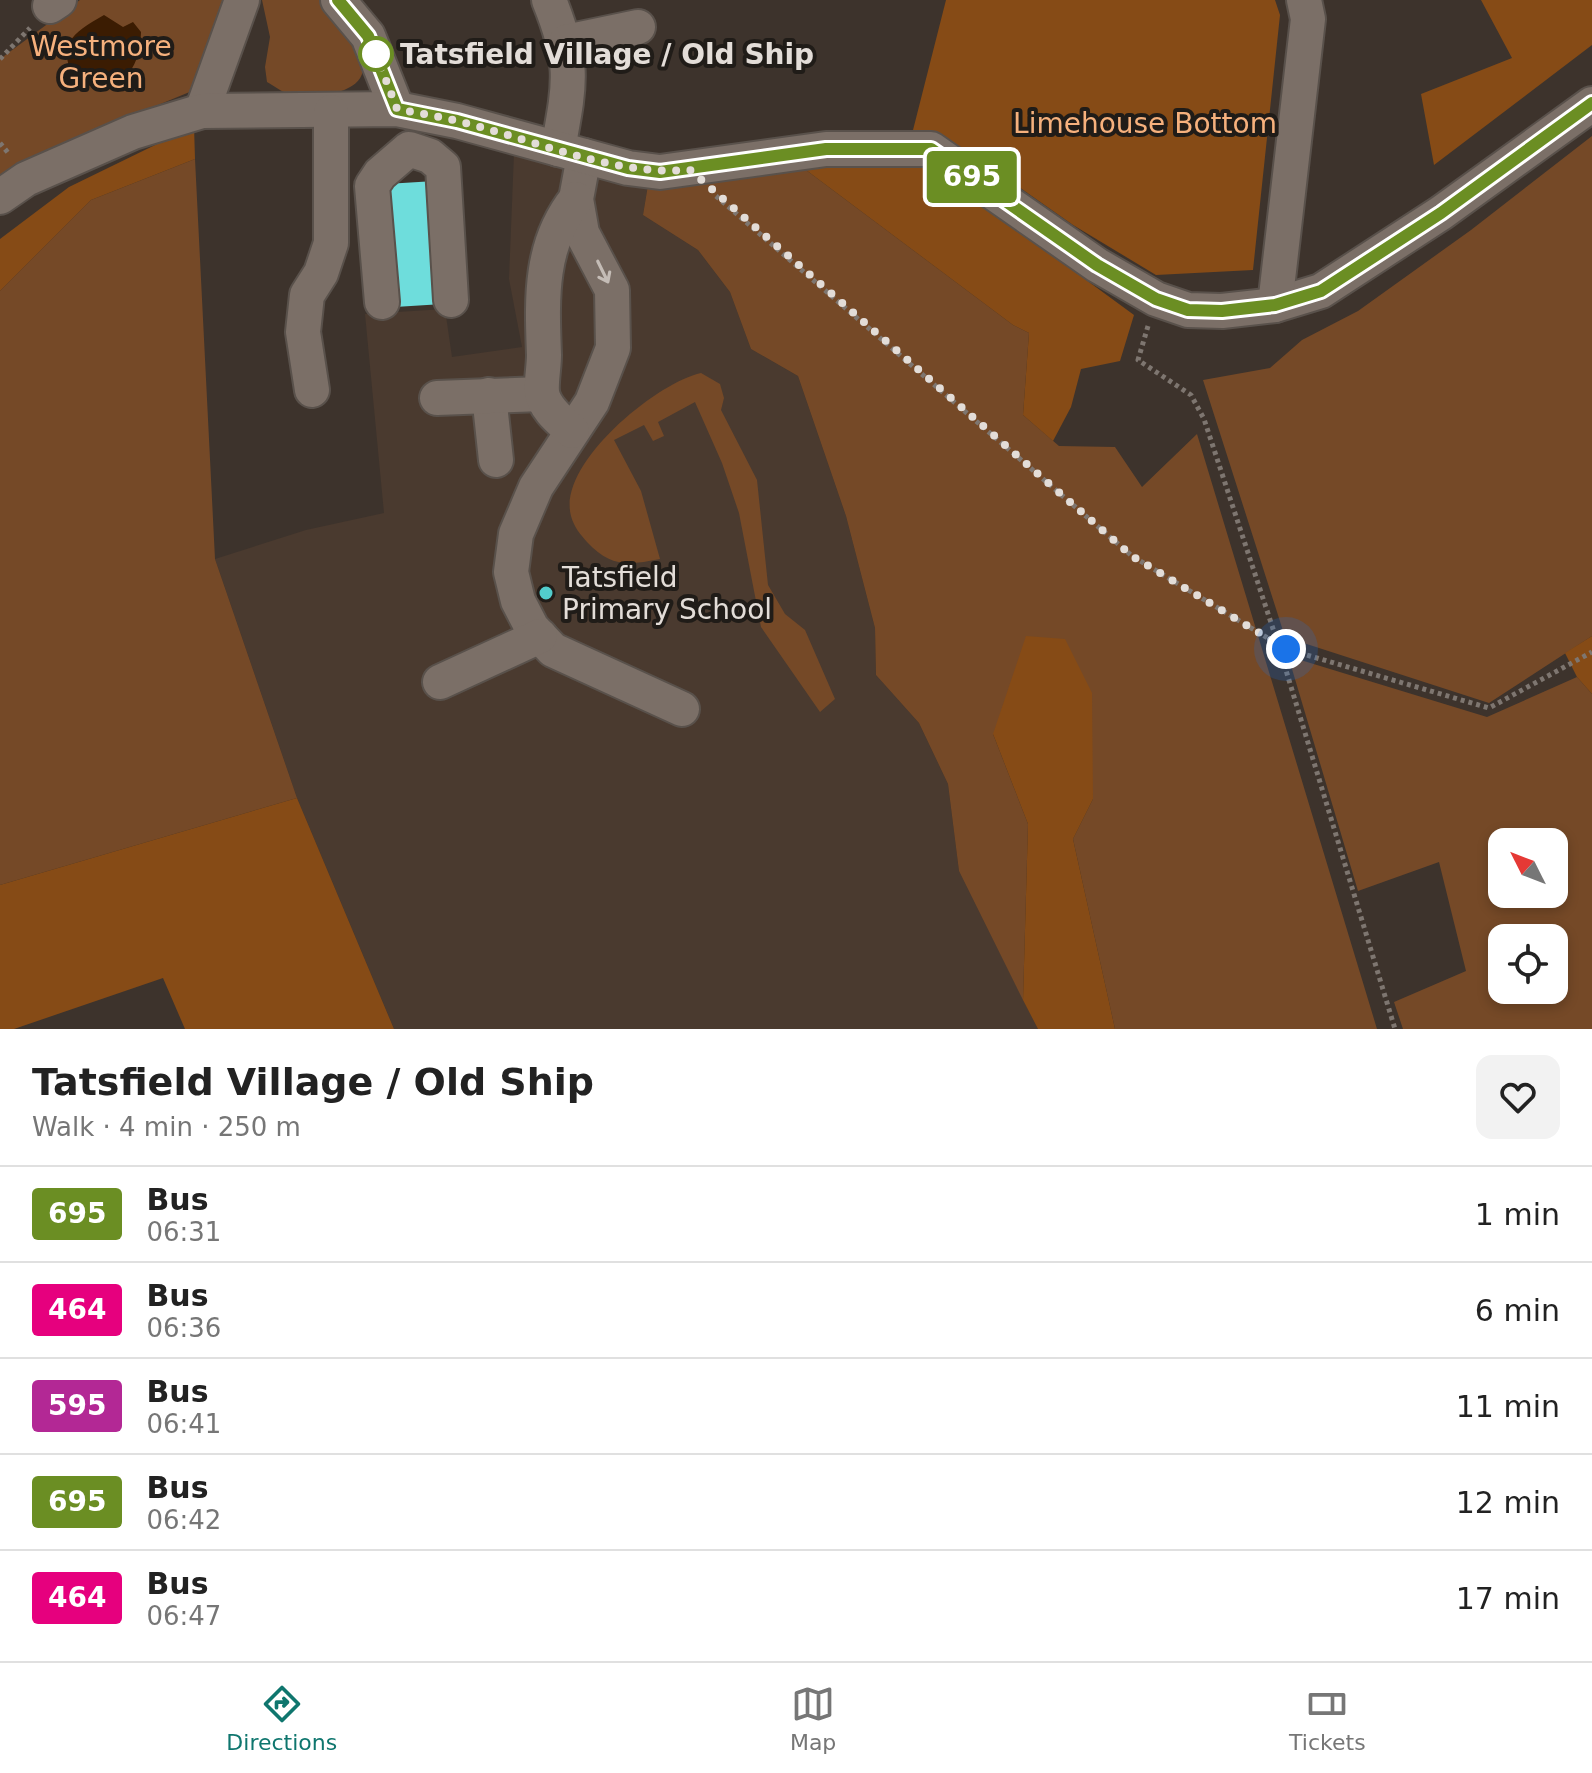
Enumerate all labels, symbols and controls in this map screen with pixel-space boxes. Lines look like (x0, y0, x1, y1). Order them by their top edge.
park label: Westmore Green (30, 30, 172, 95)
marker: Tatsfield Village / Old Ship (359, 37, 393, 71)
place label: Tatsfield Village / Old Ship (400, 38, 814, 71)
park label: Limehouse Bottom (1013, 107, 1277, 140)
line badge: 695 (926, 151, 1018, 203)
text: 695 (943, 160, 1001, 193)
one-way arrow (595, 259, 611, 283)
place label: Tatsfield Primary School (561, 561, 772, 626)
marker: Tatsfield Primary School (537, 584, 555, 602)
your location (1266, 629, 1306, 669)
north arrow (1488, 828, 1568, 908)
map controls (1488, 828, 1568, 1004)
button: locate (1488, 924, 1568, 1004)
button: heart (1476, 1055, 1560, 1139)
text: Tatsfield Village / Old Ship (32, 1060, 594, 1104)
text: Walk · 4 min · 250 m (32, 1112, 301, 1142)
text: Bus (146, 1182, 209, 1217)
text: 695 (48, 1197, 106, 1230)
text: 1 min (1475, 1197, 1560, 1232)
text: 06:31 (146, 1217, 221, 1247)
text: Bus (146, 1278, 209, 1313)
text: 464 (48, 1293, 106, 1326)
text: 6 min (1475, 1293, 1560, 1328)
text: 06:36 (146, 1313, 221, 1343)
text: Bus (146, 1374, 209, 1409)
text: 595 (48, 1389, 106, 1422)
text: 11 min (1456, 1389, 1560, 1424)
text: 06:41 (146, 1409, 221, 1439)
text: Bus (146, 1470, 209, 1505)
text: 695 (48, 1485, 106, 1518)
text: 12 min (1456, 1485, 1560, 1520)
text: 06:42 (146, 1505, 221, 1535)
text: Bus (146, 1566, 209, 1601)
text: 464 (48, 1581, 106, 1614)
text: 17 min (1456, 1581, 1560, 1616)
text: 06:47 (146, 1601, 221, 1631)
tab: Directions (226, 1682, 337, 1755)
tab: Map (790, 1682, 836, 1755)
tab: Tickets (1289, 1682, 1366, 1755)

